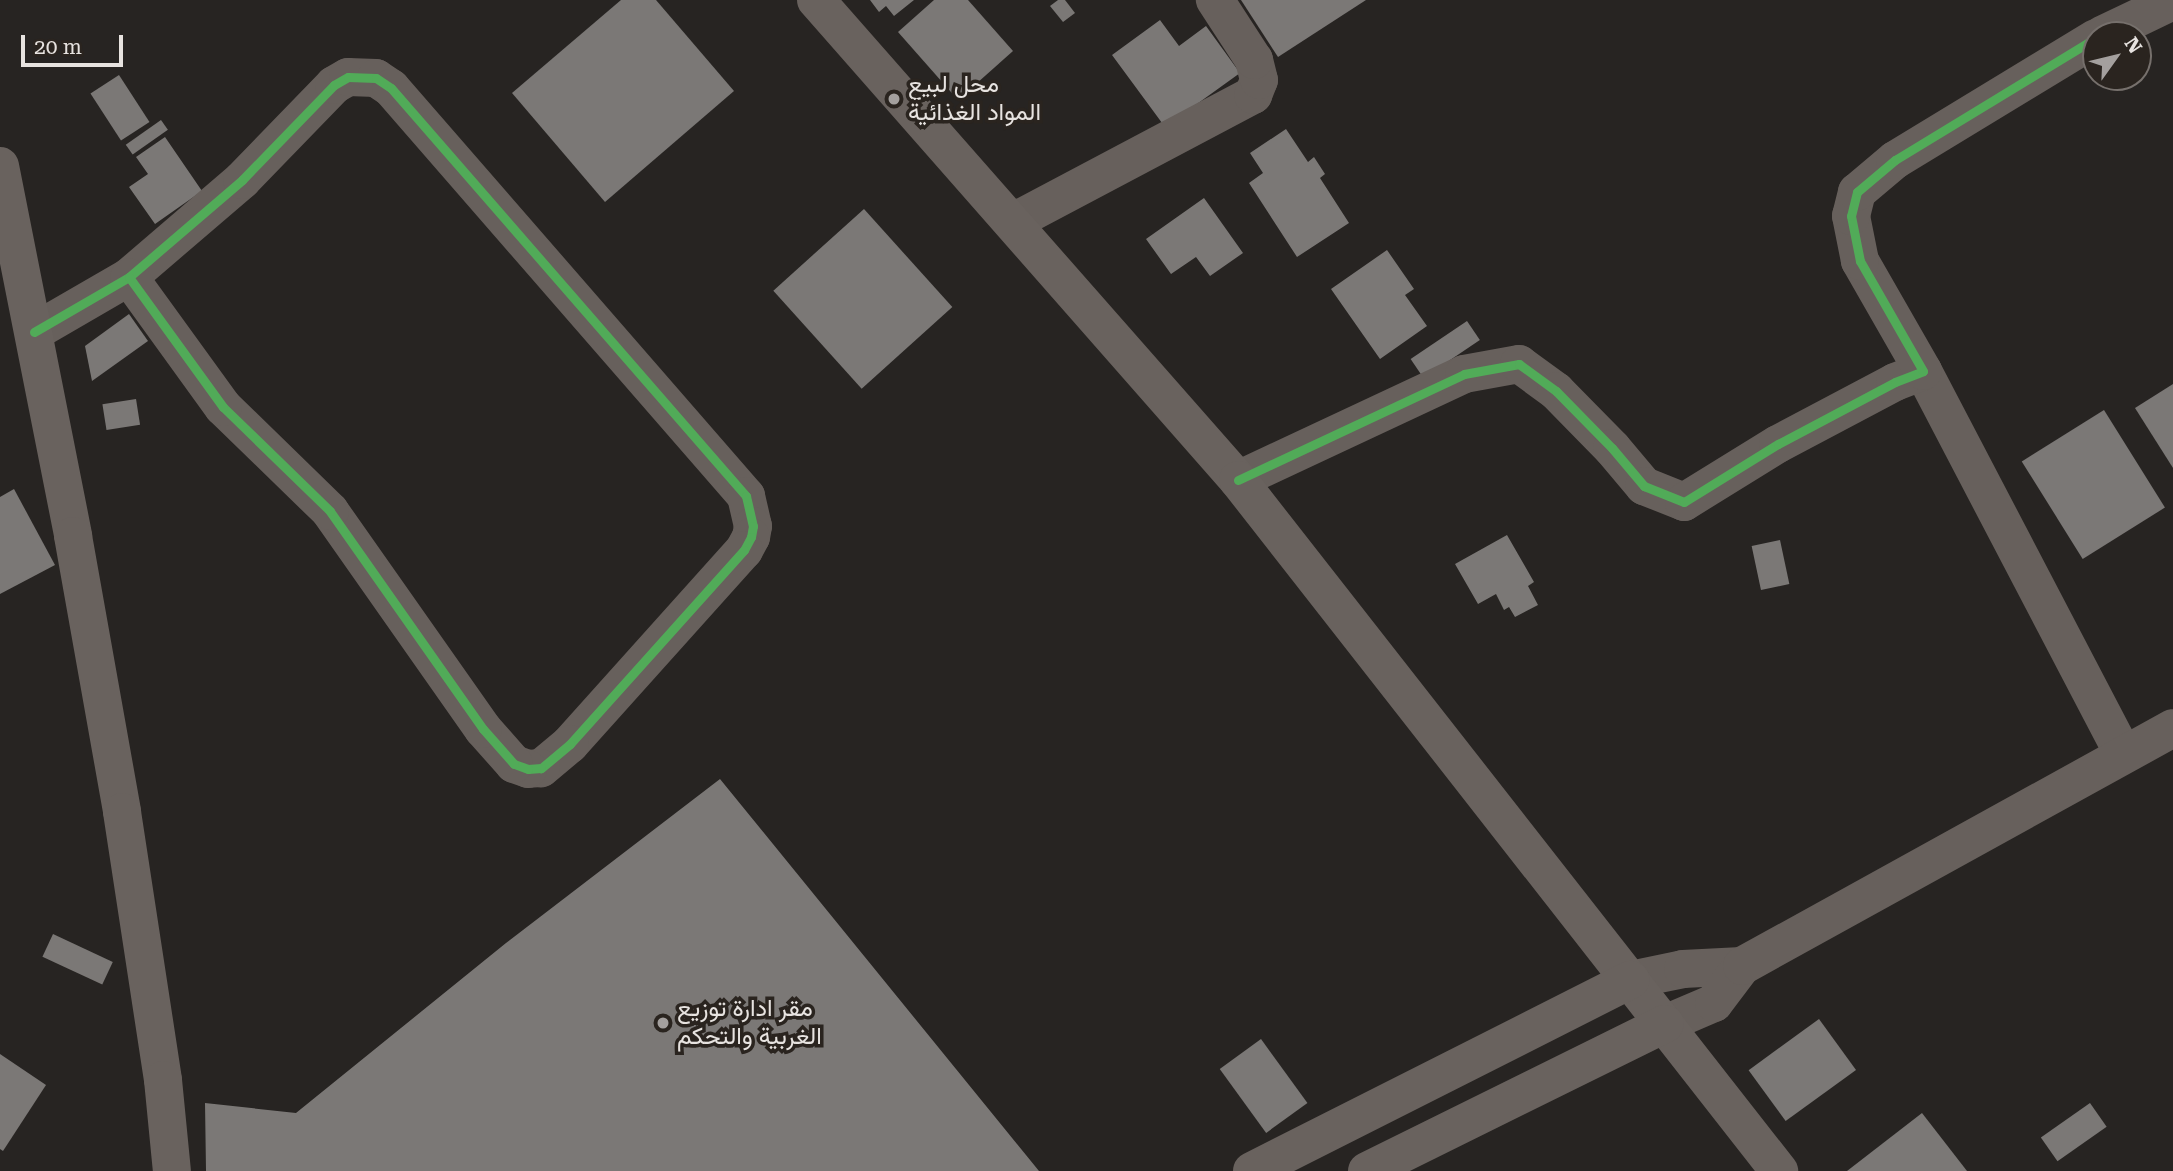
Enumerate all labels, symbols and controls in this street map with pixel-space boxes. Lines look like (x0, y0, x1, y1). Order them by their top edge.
scale bar (24, 21, 126, 65)
north arrow (2082, 21, 2152, 91)
text: N (2120, 33, 2147, 58)
text: 20 m (34, 35, 82, 59)
place label: محل لبيع المواد الغذائية (908, 71, 1041, 127)
marker: محل لبيع المواد الغذائية (886, 91, 902, 107)
place label: مقر ادارة توزيع الغربية والتحكم (677, 995, 822, 1051)
marker: مقر ادارة توزيع الغربية والتحكم (655, 1015, 671, 1031)

